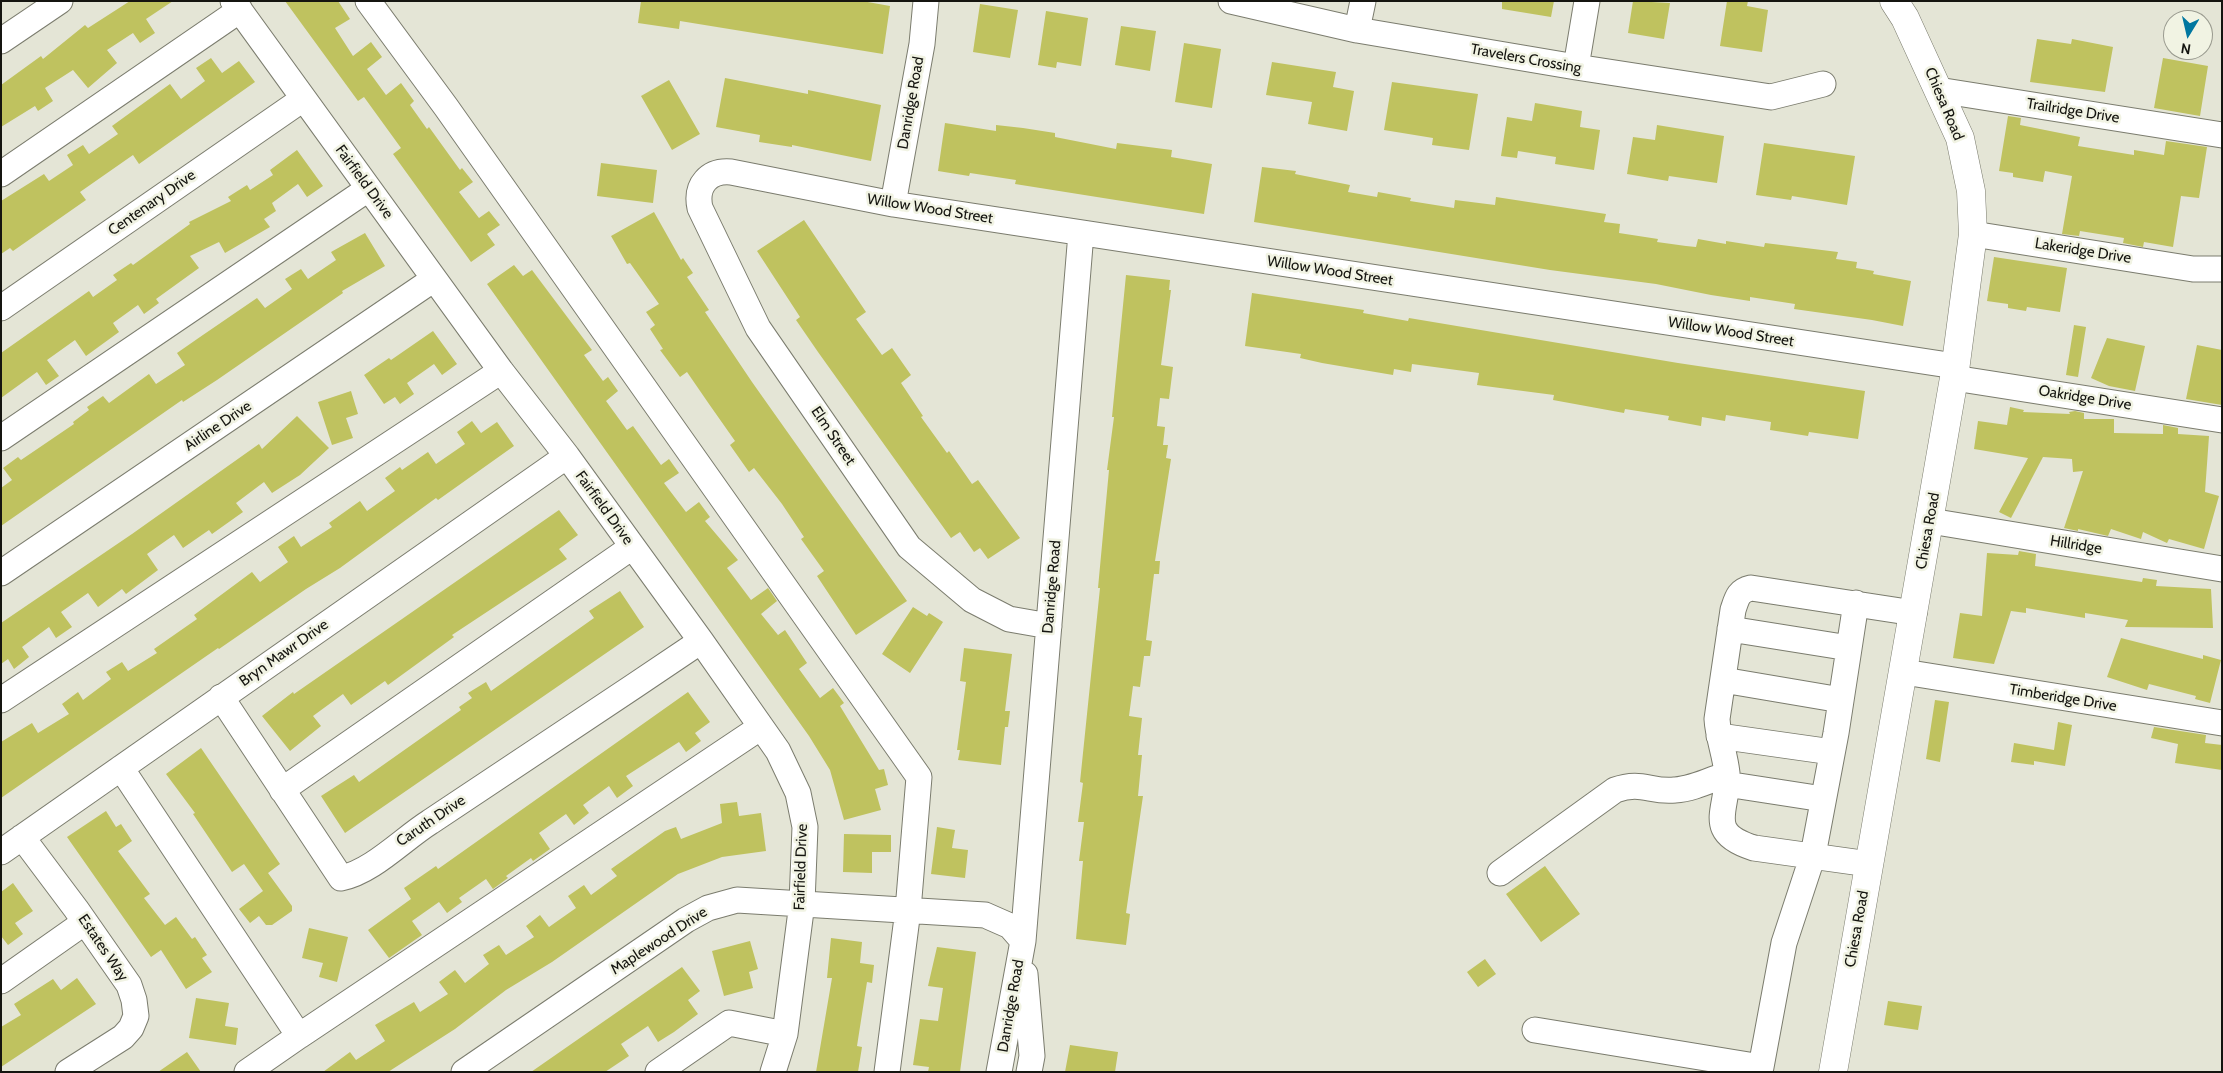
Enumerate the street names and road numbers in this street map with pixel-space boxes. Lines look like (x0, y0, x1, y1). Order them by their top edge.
street label: Travelers Crossing (1469, 40, 1583, 78)
street label: Danridge Road (894, 55, 928, 151)
street label: Chiesa Road (1921, 65, 1967, 143)
street label: Trailridge Drive (2025, 95, 2121, 127)
street label: Fairfield Drive (331, 142, 397, 222)
street label: Centenary Drive (105, 166, 199, 240)
street label: Willow Wood Street (866, 190, 994, 228)
street label: Lakeridge Drive (2034, 235, 2132, 267)
street label: Willow Wood Street (1266, 252, 1394, 290)
street label: Willow Wood Street (1667, 313, 1795, 351)
street label: Oakridge Drive (2037, 382, 2133, 414)
street label: Airline Drive (181, 397, 255, 455)
street label: Elm Street (807, 403, 859, 469)
street label: Fairfield Drive (571, 468, 637, 548)
street label: Chiesa Road (1912, 491, 1944, 571)
street label: Hillridge (2049, 532, 2103, 558)
street label: Danridge Road (1039, 540, 1065, 634)
street label: Bryn Mawr Drive (236, 616, 332, 690)
street label: Timberidge Drive (2008, 681, 2118, 715)
street label: Caruth Drive (393, 791, 469, 851)
street label: Fairfield Drive (790, 823, 812, 911)
street label: Chiesa Road (1841, 889, 1873, 969)
street label: Maplewood Drive (607, 903, 711, 979)
street label: Estates Way (74, 911, 132, 985)
street label: Danridge Road (994, 958, 1028, 1054)

